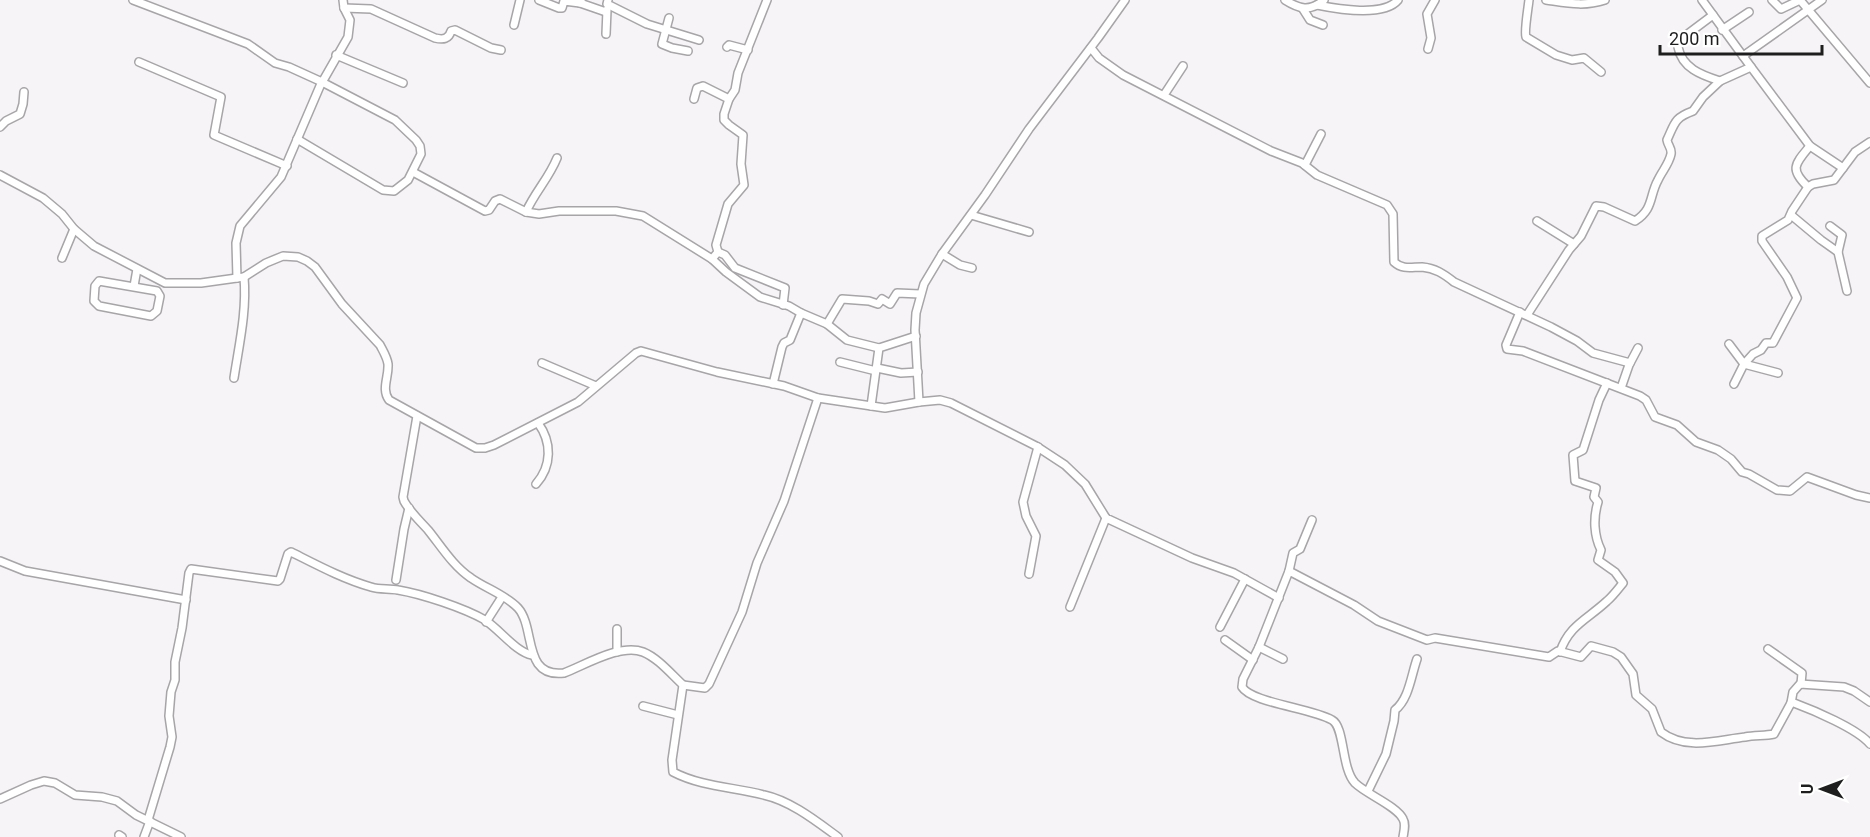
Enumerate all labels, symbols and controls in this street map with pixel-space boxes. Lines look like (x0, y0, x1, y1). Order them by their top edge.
scale bar (1660, 18, 1822, 56)
text: 200 m (1669, 28, 1720, 49)
north arrow (1792, 759, 1852, 819)
text: U (1798, 784, 1817, 794)

